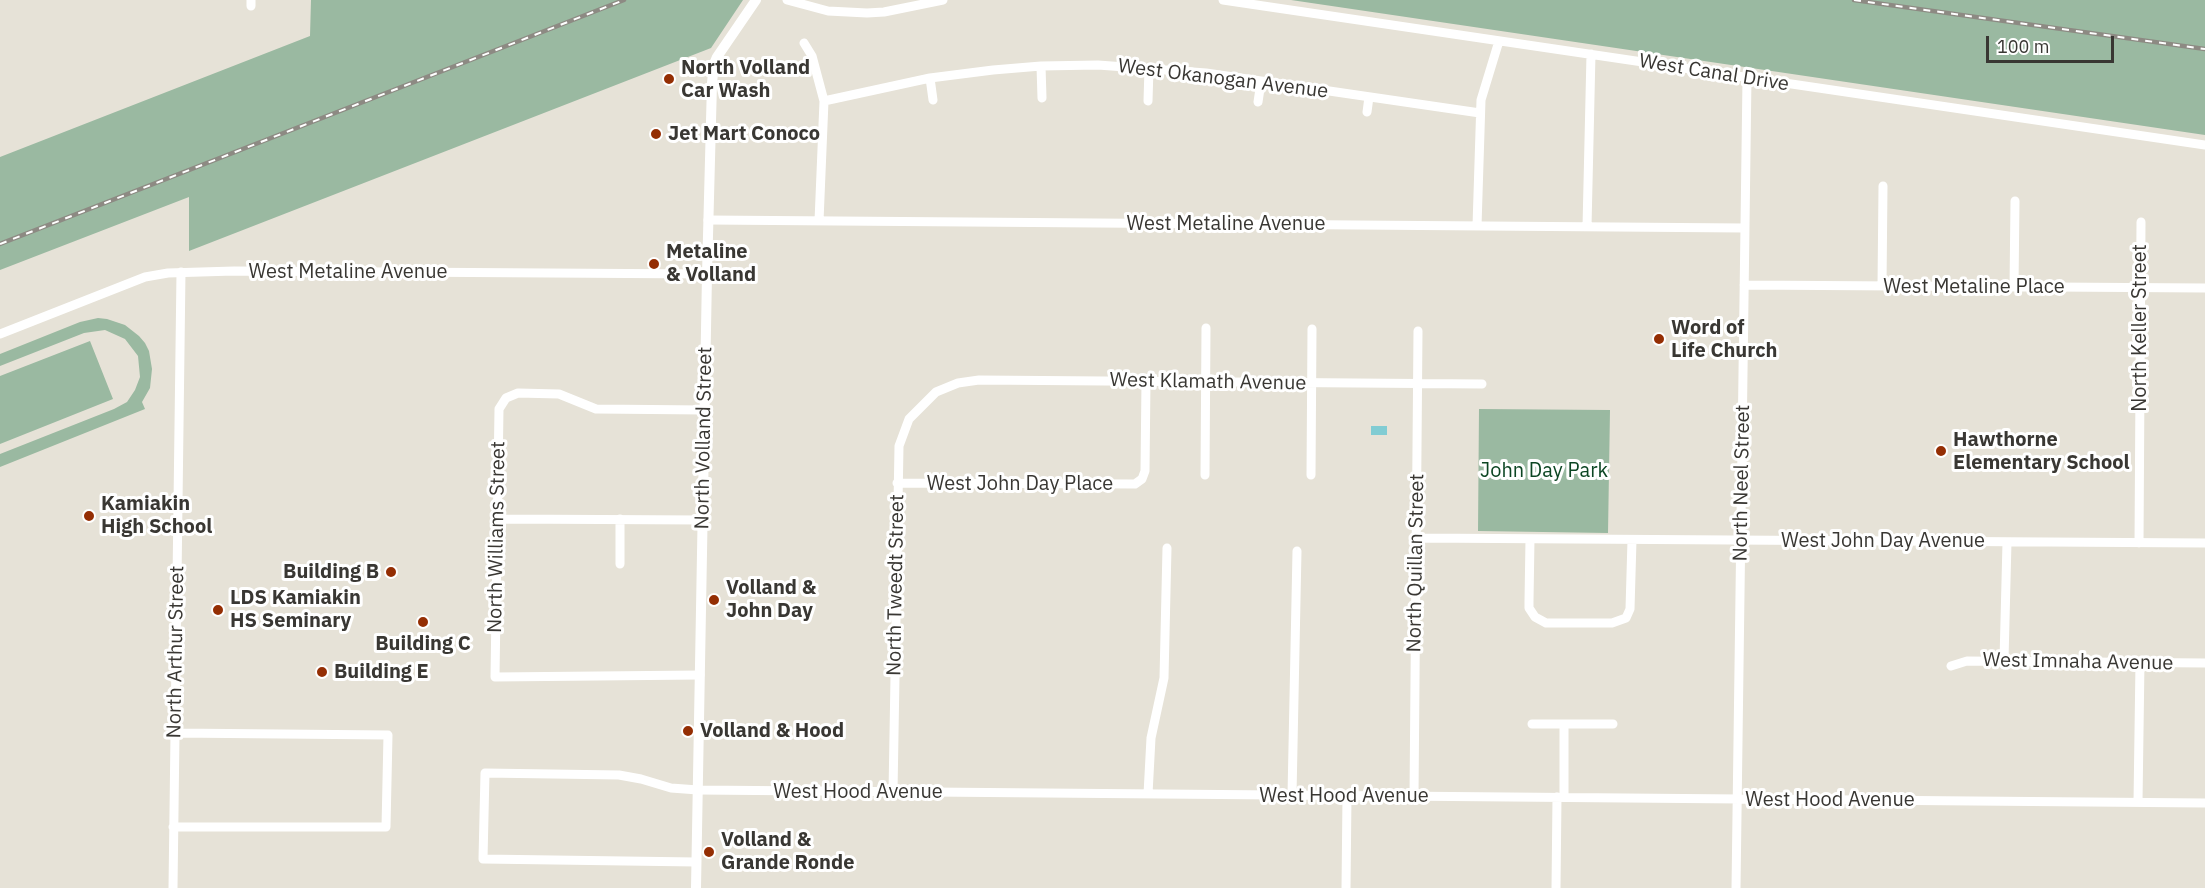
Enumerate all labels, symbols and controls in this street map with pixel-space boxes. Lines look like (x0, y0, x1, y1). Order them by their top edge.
scale bar (1989, 24, 2116, 62)
text: 100 m (1997, 35, 2049, 58)
street label: West Canal Drive (1637, 49, 1791, 97)
street label: West Okanogan Avenue (1116, 54, 1330, 104)
place label: North Volland Car Wash (681, 56, 810, 103)
marker: North Volland Car Wash (662, 72, 676, 86)
place label: Jet Mart Conoco (668, 122, 820, 146)
marker: Jet Mart Conoco (649, 127, 663, 141)
street label: West Metaline Avenue (1126, 212, 1326, 236)
place label: Metaline & Volland (666, 240, 756, 287)
street label: North Keller Street (2128, 244, 2152, 412)
marker: Metaline & Volland (647, 257, 661, 271)
street label: West Metaline Avenue (248, 260, 448, 284)
street label: West Metaline Place (1883, 275, 2065, 299)
place label: Word of Life Church (1671, 316, 1778, 363)
marker: Word of Life Church (1652, 332, 1666, 346)
street label: North Volland Street (690, 346, 718, 530)
street label: West Klamath Avenue (1109, 368, 1307, 396)
street label: North Neel Street (1729, 404, 1755, 562)
place label: Hawthorne Elementary School (1953, 428, 2129, 475)
street label: North Williams Street (483, 441, 511, 633)
marker: Hawthorne Elementary School (1934, 444, 1948, 458)
park label: John Day Park (1480, 459, 1608, 483)
street label: West John Day Place (927, 472, 1113, 496)
street label: North Quillan Street (1402, 473, 1430, 653)
place label: Kamiakin High School (101, 492, 212, 539)
street label: North Tweedt Street (882, 494, 910, 676)
marker: Kamiakin High School (82, 509, 96, 523)
street label: West John Day Avenue (1781, 529, 1985, 553)
place label: Building B (283, 560, 379, 584)
street label: North Arthur Street (162, 565, 190, 739)
marker: Building B (384, 565, 398, 579)
place label: Volland & John Day (726, 576, 816, 623)
place label: LDS Kamiakin HS Seminary (230, 586, 361, 633)
marker: Volland & John Day (707, 593, 721, 607)
marker: LDS Kamiakin HS Seminary (211, 603, 225, 617)
marker: Building C (416, 615, 430, 629)
place label: Building C (375, 632, 471, 656)
street label: West Imnaha Avenue (1982, 648, 2174, 676)
place label: Building E (334, 660, 429, 684)
marker: Building E (315, 665, 329, 679)
place label: Volland & Hood (700, 719, 844, 743)
marker: Volland & Hood (681, 724, 695, 738)
street label: West Hood Avenue (773, 780, 943, 804)
street label: West Hood Avenue (1259, 784, 1429, 808)
street label: West Hood Avenue (1745, 788, 1915, 812)
place label: Volland & Grande Ronde (721, 828, 854, 875)
marker: Volland & Grande Ronde (702, 845, 716, 859)

